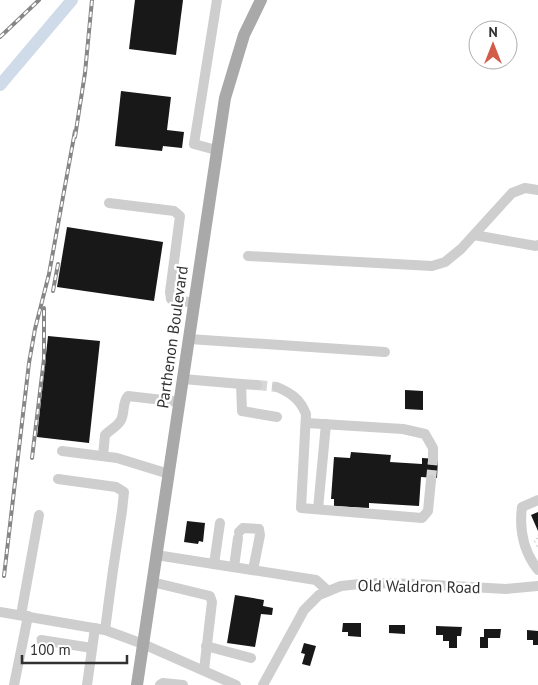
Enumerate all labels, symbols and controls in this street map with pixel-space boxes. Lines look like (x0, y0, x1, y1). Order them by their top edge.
north arrow (468, 20, 518, 70)
text: N (488, 23, 498, 41)
street label: Parthenon Boulevard (152, 265, 192, 409)
street label: Old Waldron Road (357, 575, 481, 597)
scale bar (22, 632, 128, 664)
text: 100 m (30, 640, 71, 659)

